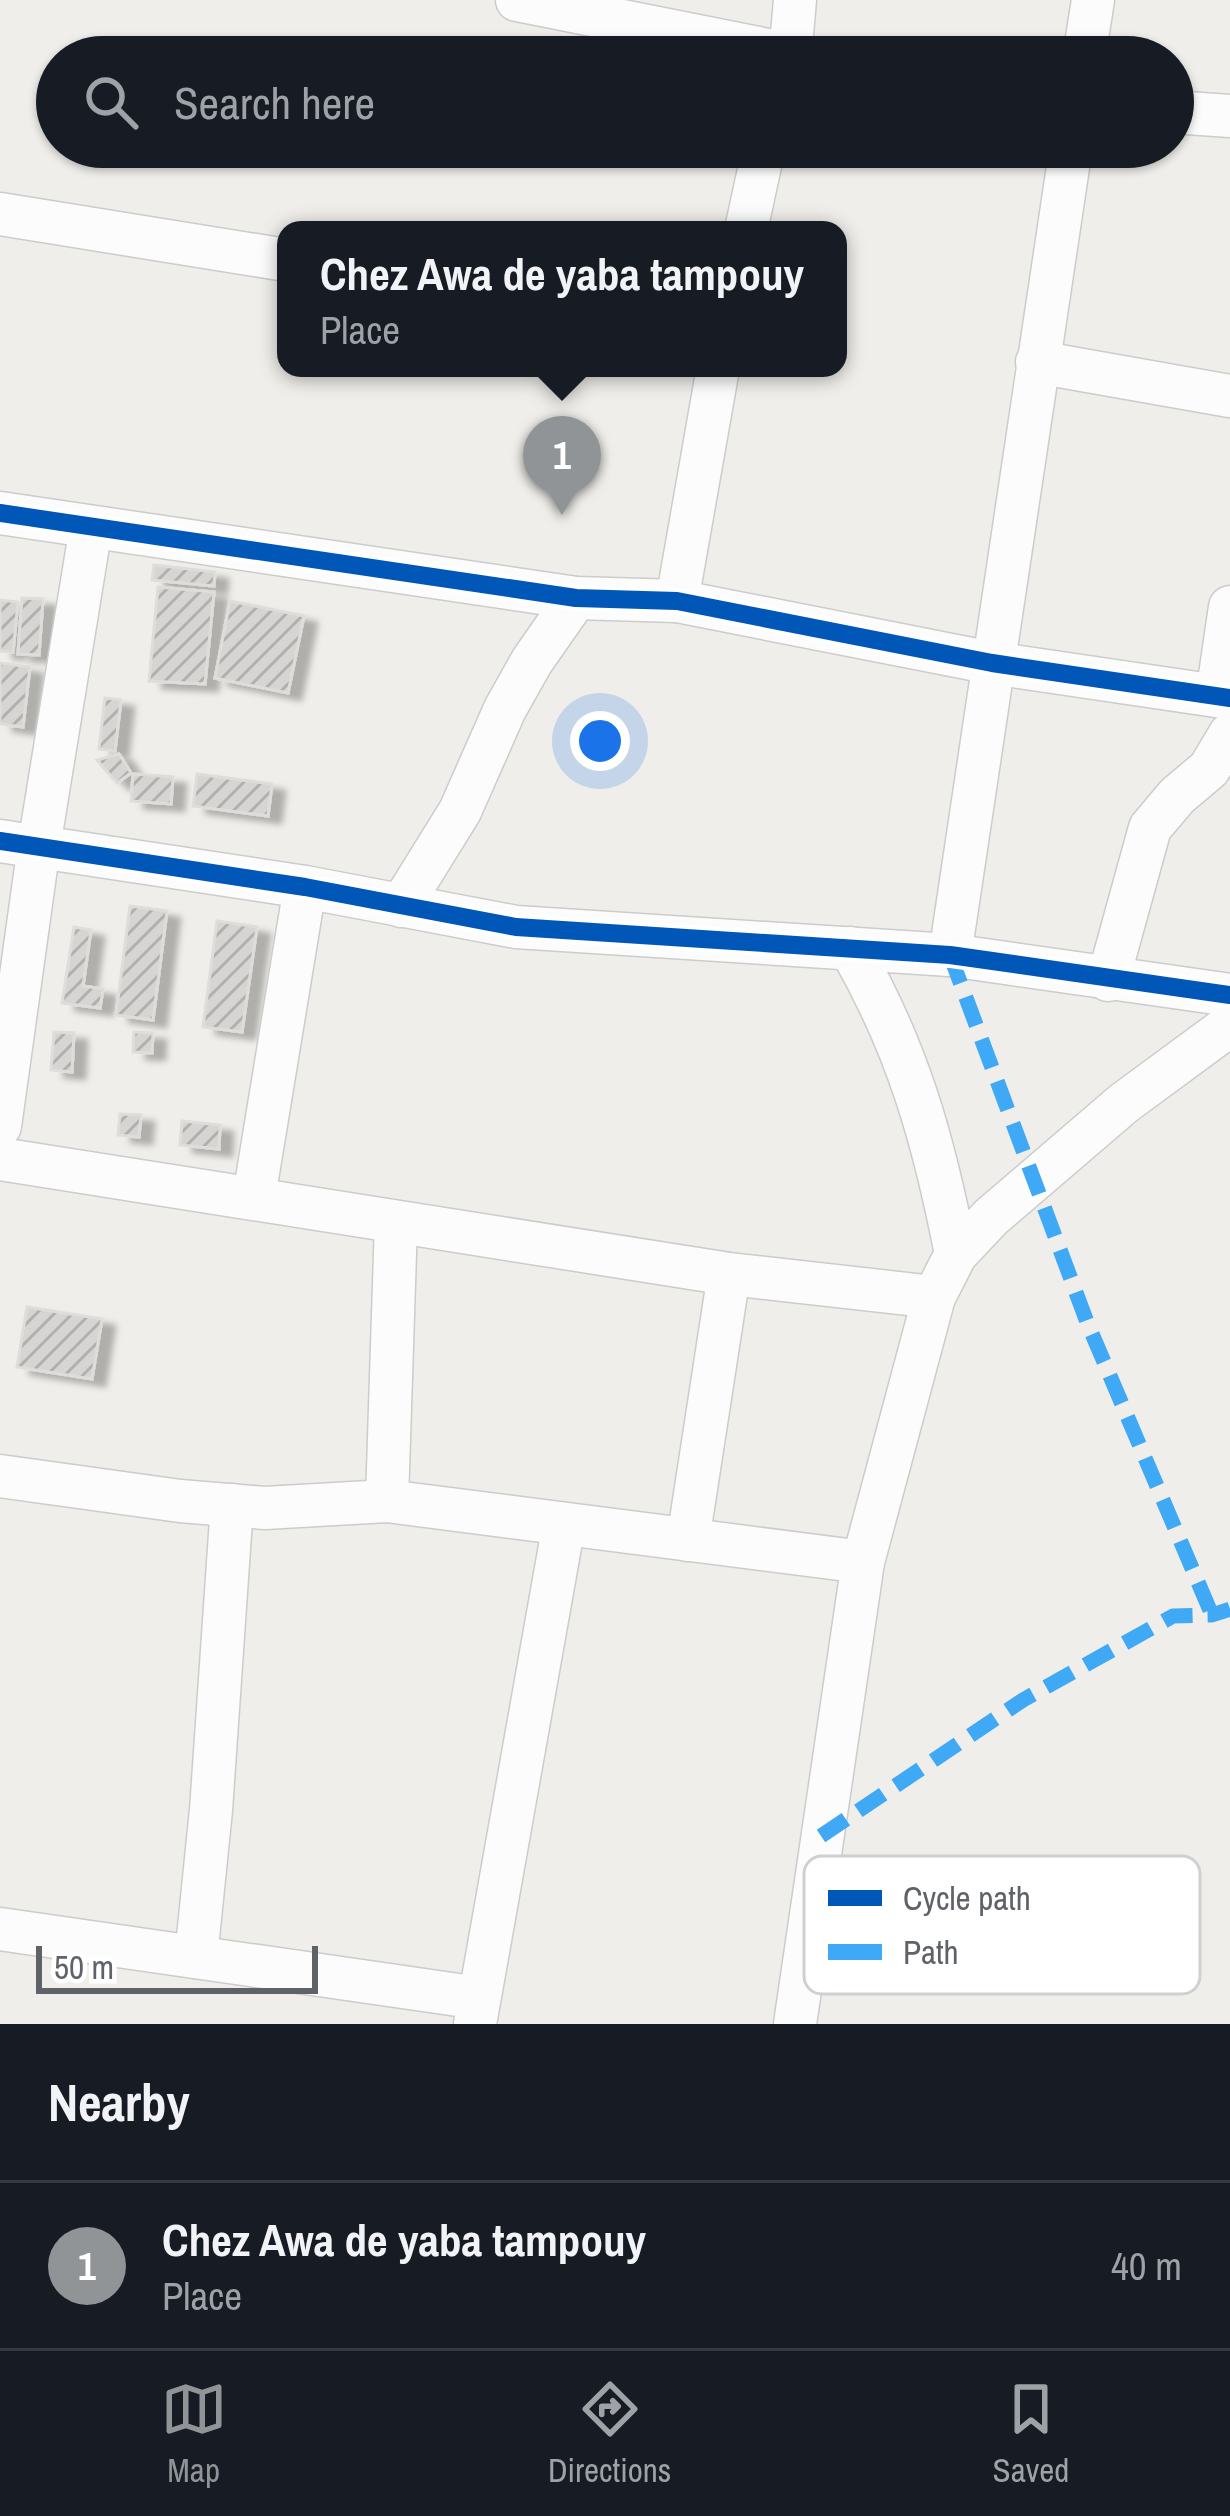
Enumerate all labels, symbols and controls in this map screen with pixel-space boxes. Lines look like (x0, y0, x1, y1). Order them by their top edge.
search box (36, 36, 1194, 168)
icon: search (78, 69, 144, 135)
text: Search here (174, 72, 375, 133)
popup (277, 221, 847, 377)
text: Chez Awa de yaba tampouy (320, 243, 804, 304)
text: Place (320, 304, 400, 356)
pin: 1 (523, 416, 601, 515)
your location (570, 711, 630, 771)
legend (804, 1856, 1200, 1994)
text: Cycle path (903, 1876, 1031, 1920)
text: Path (903, 1930, 959, 1974)
scale bar (36, 1940, 318, 1993)
text: 50 m (54, 1945, 114, 1989)
text: Nearby (48, 2068, 190, 2137)
text: Chez Awa de yaba tampouy (162, 2209, 646, 2270)
text: 1 (78, 2240, 96, 2292)
text: 40 m (1111, 2240, 1182, 2292)
text: Place (162, 2270, 242, 2322)
tab: Map (161, 2376, 227, 2492)
tab: Directions (548, 2376, 671, 2492)
tab: Saved (993, 2376, 1069, 2492)

